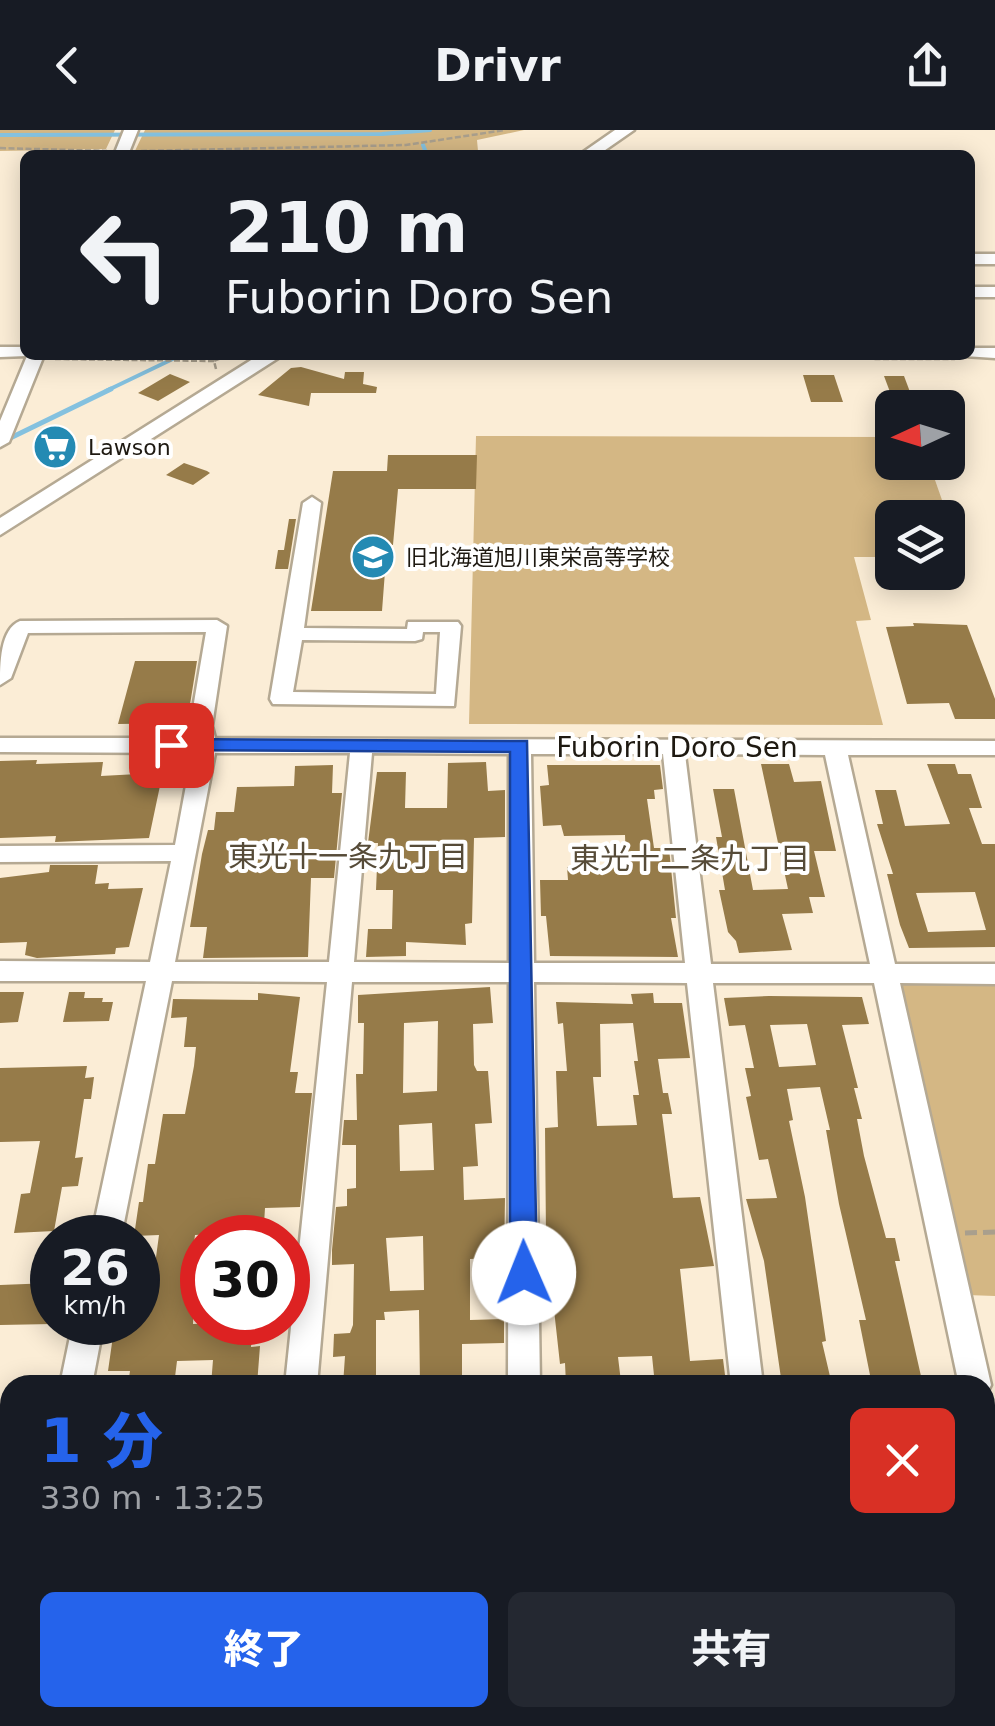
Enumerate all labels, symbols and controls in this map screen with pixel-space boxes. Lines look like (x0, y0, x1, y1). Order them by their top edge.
icon: back (40, 38, 95, 93)
icon: share (900, 38, 955, 93)
text: Drivr (434, 39, 561, 92)
text: 210 m (225, 187, 468, 269)
icon: left (60, 190, 190, 320)
text: Fuborin Doro Sen (225, 271, 613, 324)
north arrow (875, 390, 965, 480)
map controls (875, 390, 965, 590)
supermarket icon: Lawson (32, 424, 78, 470)
place label: Lawson (88, 435, 171, 460)
button: layers (875, 500, 965, 590)
school or university icon: 旧北海道旭川東栄高等学校 (350, 534, 396, 580)
place label: 旧北海道旭川東栄高等学校 (406, 545, 670, 570)
pin (129, 703, 214, 788)
icon: arrive (144, 718, 199, 773)
street label: Fuborin Doro Sen (556, 731, 798, 764)
district label: 東光十一条九丁目 (228, 839, 468, 874)
district label: 東光十二条九丁目 (570, 841, 810, 876)
speed limit sign: 30 (180, 1215, 310, 1345)
position arrow (472, 1221, 576, 1325)
text: 26 (60, 1239, 130, 1297)
text: km/h (63, 1291, 127, 1320)
text: 1 分 (40, 1406, 163, 1476)
button: close (850, 1408, 955, 1513)
text: 330 m · 13:25 (40, 1479, 265, 1517)
button: 終了 (40, 1592, 488, 1707)
button: 共有 (508, 1592, 955, 1707)

